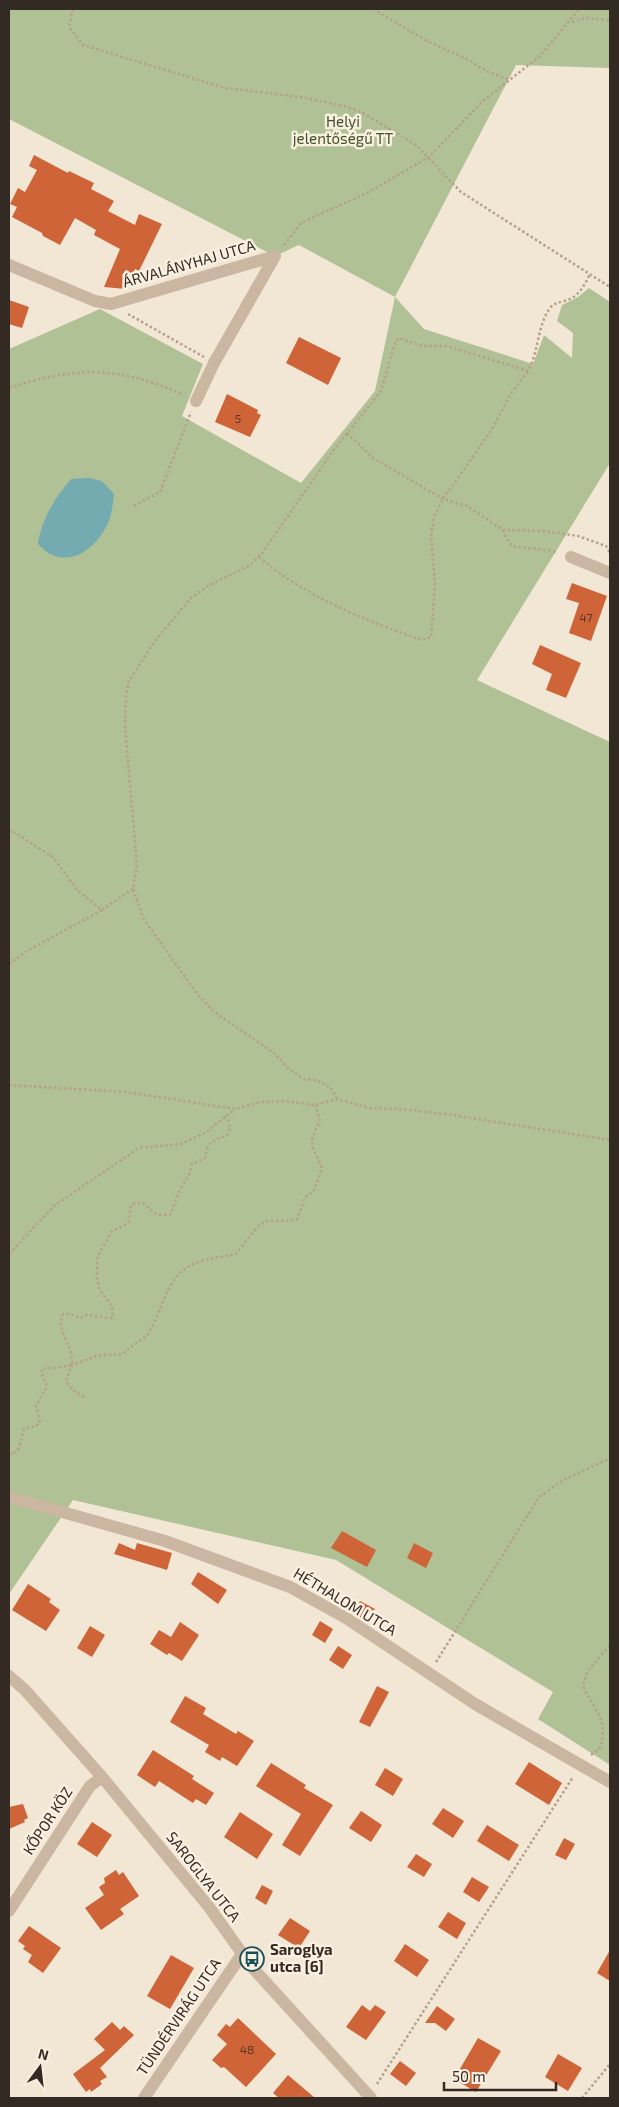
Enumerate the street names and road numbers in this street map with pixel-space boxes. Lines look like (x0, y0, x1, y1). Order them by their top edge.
street label: ÁRVALÁNYHAJ UTCA (120, 235, 258, 291)
street label: HÉTHALOM UTCA (291, 1563, 401, 1639)
street label: KŐPOR KÖZ (19, 1783, 76, 1858)
street label: SAROGLYA UTCA (163, 1828, 245, 1925)
street label: TÜNDÉRVIRÁG UTCA (132, 1954, 224, 2079)

